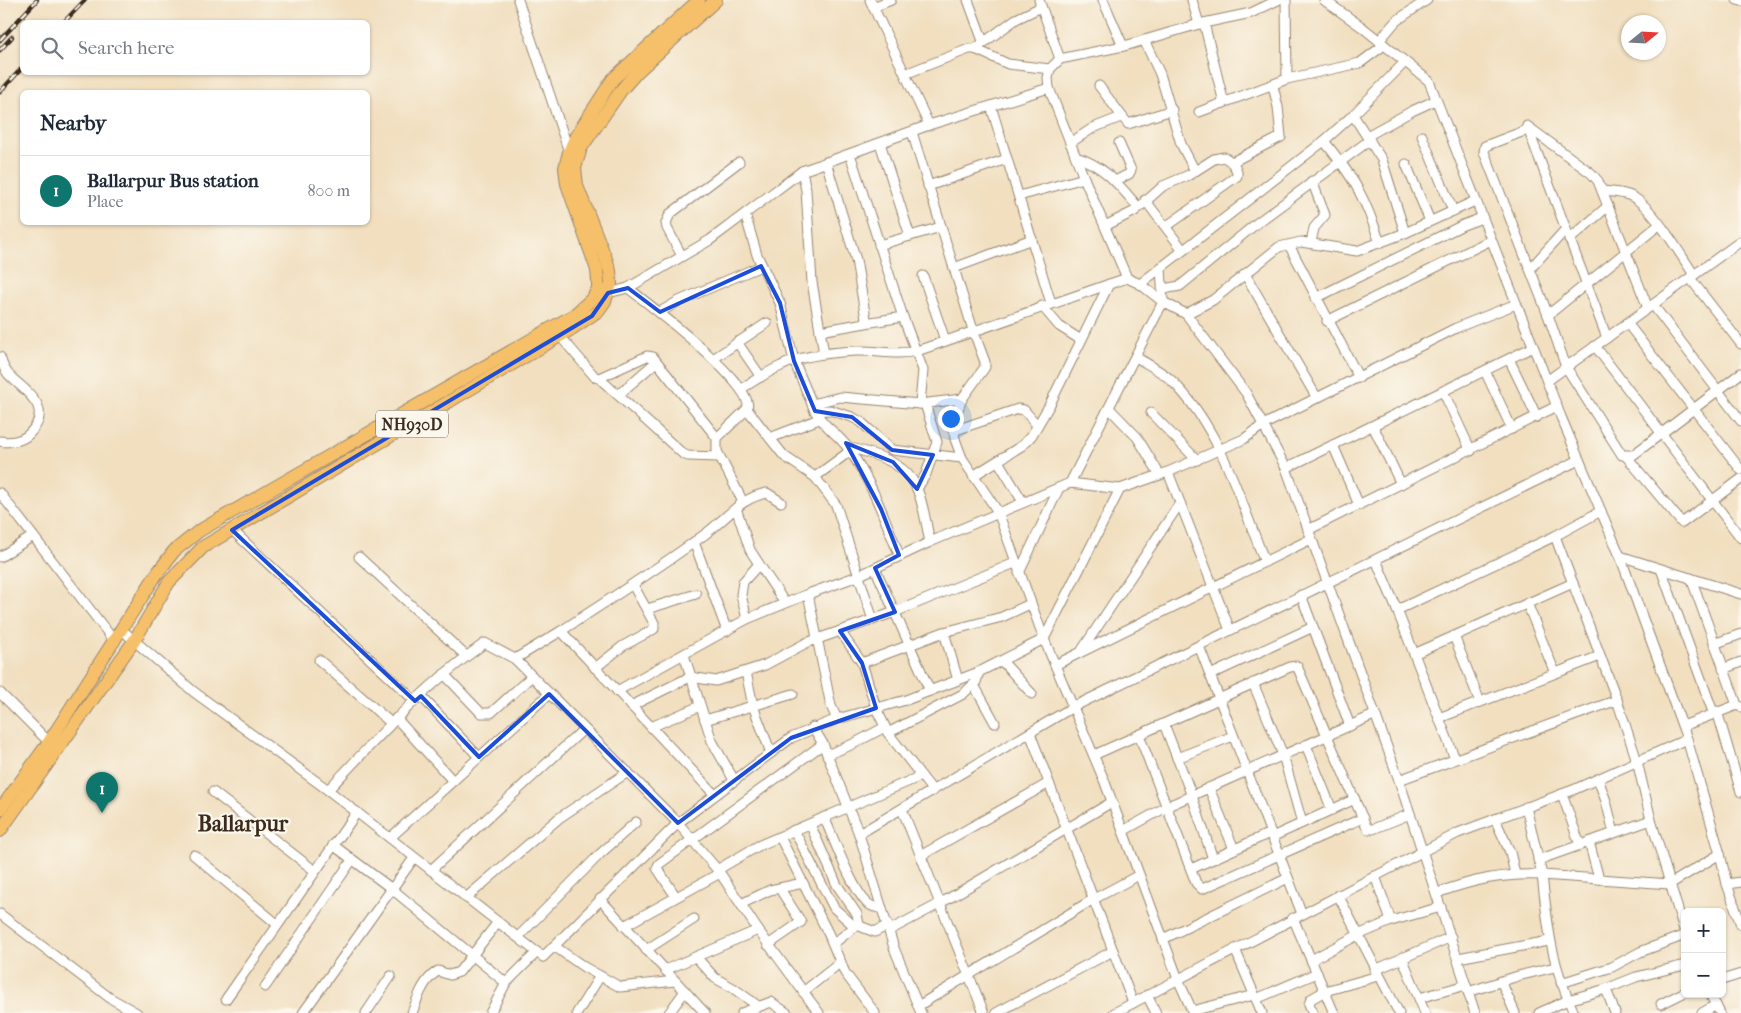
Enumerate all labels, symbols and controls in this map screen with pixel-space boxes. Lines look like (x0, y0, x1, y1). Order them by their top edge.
north arrow (1621, 15, 1666, 60)
search box (20, 20, 370, 75)
icon: search (38, 34, 66, 62)
text: Search here (78, 37, 174, 59)
text: Nearby (40, 111, 106, 135)
text: Ballarpur Bus station (87, 170, 259, 192)
text: 1 (53, 181, 59, 200)
text: 800 m (308, 181, 350, 200)
text: Place (87, 192, 123, 211)
your location (938, 406, 964, 432)
road number: NH930D (376, 410, 448, 438)
pin: 1 (86, 772, 118, 813)
district label: Ballarpur (198, 811, 289, 837)
map controls (1681, 908, 1726, 998)
button: + (1681, 908, 1726, 953)
button: − (1681, 953, 1726, 998)

